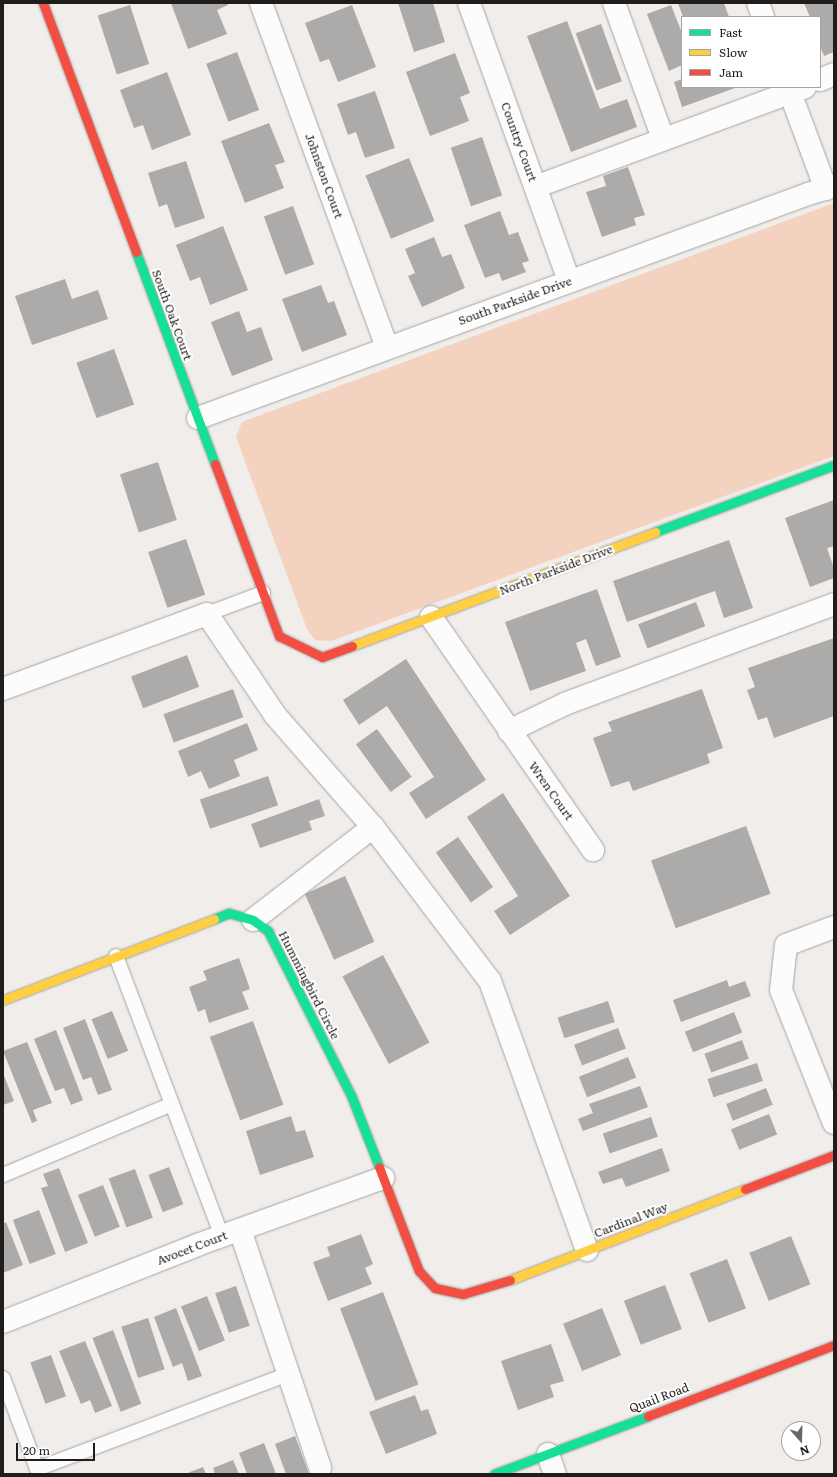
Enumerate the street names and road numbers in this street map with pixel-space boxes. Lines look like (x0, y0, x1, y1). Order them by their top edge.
street label: Country Court (498, 100, 540, 184)
street label: Johnston Court (302, 131, 346, 221)
street label: South Oak Court (149, 268, 195, 362)
street label: South Parkside Drive (456, 274, 574, 328)
street label: North Parkside Drive (497, 542, 615, 598)
street label: Wren Court (526, 759, 576, 823)
street label: Hummingbird Circle (275, 928, 343, 1042)
street label: Cardinal Way (592, 1199, 670, 1241)
street label: Avocet Court (155, 1228, 229, 1268)
street label: Quail Road (627, 1380, 691, 1416)

